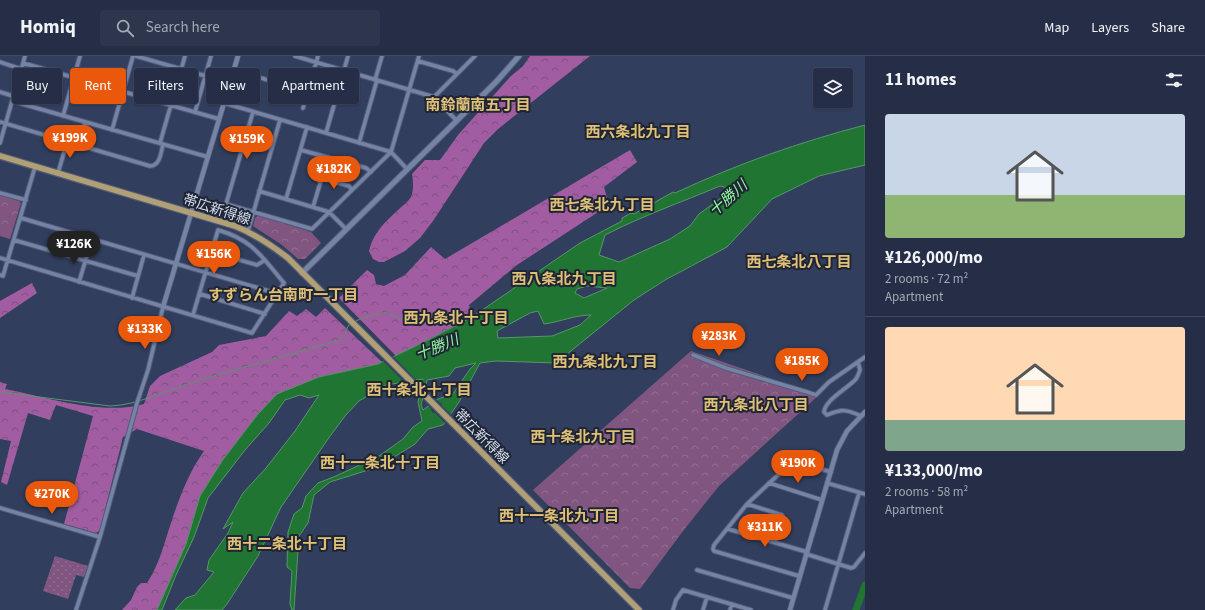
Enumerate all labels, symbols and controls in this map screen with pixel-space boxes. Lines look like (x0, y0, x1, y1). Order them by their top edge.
search box (100, 10, 380, 46)
text: Homiq (20, 14, 76, 41)
icon: search (114, 17, 136, 39)
text: Search here (146, 17, 220, 38)
text: Map (1044, 18, 1069, 38)
text: Layers (1091, 18, 1129, 38)
text: Share (1151, 18, 1185, 38)
chip: Buy (12, 68, 62, 104)
chip: Rent (70, 68, 126, 104)
chip: Filters (134, 68, 198, 104)
chip: New (206, 68, 260, 104)
chip: Apartment (268, 68, 359, 104)
map controls (813, 68, 853, 108)
button: layers (813, 68, 853, 108)
text: 11 homes (885, 68, 956, 92)
icon: filters (1163, 69, 1185, 91)
district label: 南鈴蘭南五丁目 (425, 95, 531, 116)
district label: 西六条北九丁目 (585, 122, 691, 143)
pin: ¥199K (42, 125, 98, 159)
pin: ¥159K (219, 126, 275, 160)
text: ¥199K (52, 129, 88, 147)
text: ¥159K (229, 130, 265, 148)
icon: home (999, 140, 1071, 212)
pin: ¥182K (306, 156, 362, 190)
text: ¥182K (316, 160, 352, 178)
water label: 十勝川 (705, 174, 754, 221)
street label: 帯広新得線 (180, 190, 253, 230)
district label: 西七条北九丁目 (549, 195, 655, 216)
pin: ¥126K (46, 231, 102, 265)
text: ¥126K (56, 235, 92, 253)
pin: ¥156K (186, 241, 242, 275)
text: ¥156K (196, 245, 232, 263)
text: ¥126,000/mo (885, 246, 983, 270)
district label: 西七条北八丁目 (746, 252, 852, 273)
district label: 西八条北九丁目 (511, 269, 617, 290)
text: 2 rooms · 72 m² (885, 270, 968, 288)
district label: すずらん台南町一丁目 (208, 285, 358, 306)
text: Apartment (885, 288, 943, 306)
district label: 西九条北十丁目 (403, 308, 509, 329)
pin: ¥133K (117, 316, 173, 350)
text: ¥133K (127, 320, 163, 338)
pin: ¥283K (691, 323, 747, 357)
text: ¥283K (701, 327, 737, 345)
water label: 十勝川 (412, 329, 464, 366)
pin: ¥185K (774, 348, 830, 382)
district label: 西九条北九丁目 (552, 352, 658, 373)
text: ¥185K (784, 352, 820, 370)
icon: home (999, 353, 1071, 425)
district label: 西十条北十丁目 (366, 380, 472, 401)
district label: 西九条北八丁目 (703, 395, 809, 416)
street label: 帯広新得線 (449, 405, 513, 469)
district label: 西十条北九丁目 (530, 427, 636, 448)
pin: ¥190K (770, 450, 826, 484)
district label: 西十一条北十丁目 (320, 453, 440, 474)
text: ¥190K (780, 454, 816, 472)
text: ¥133,000/mo (885, 459, 983, 483)
pin: ¥270K (24, 481, 80, 515)
text: 2 rooms · 58 m² (885, 483, 968, 501)
text: ¥270K (34, 485, 70, 503)
text: Apartment (885, 501, 943, 519)
district label: 西十一条北九丁目 (499, 506, 619, 527)
pin: ¥311K (737, 514, 793, 548)
text: ¥311K (747, 518, 783, 536)
district label: 西十二条北十丁目 (227, 534, 347, 555)

